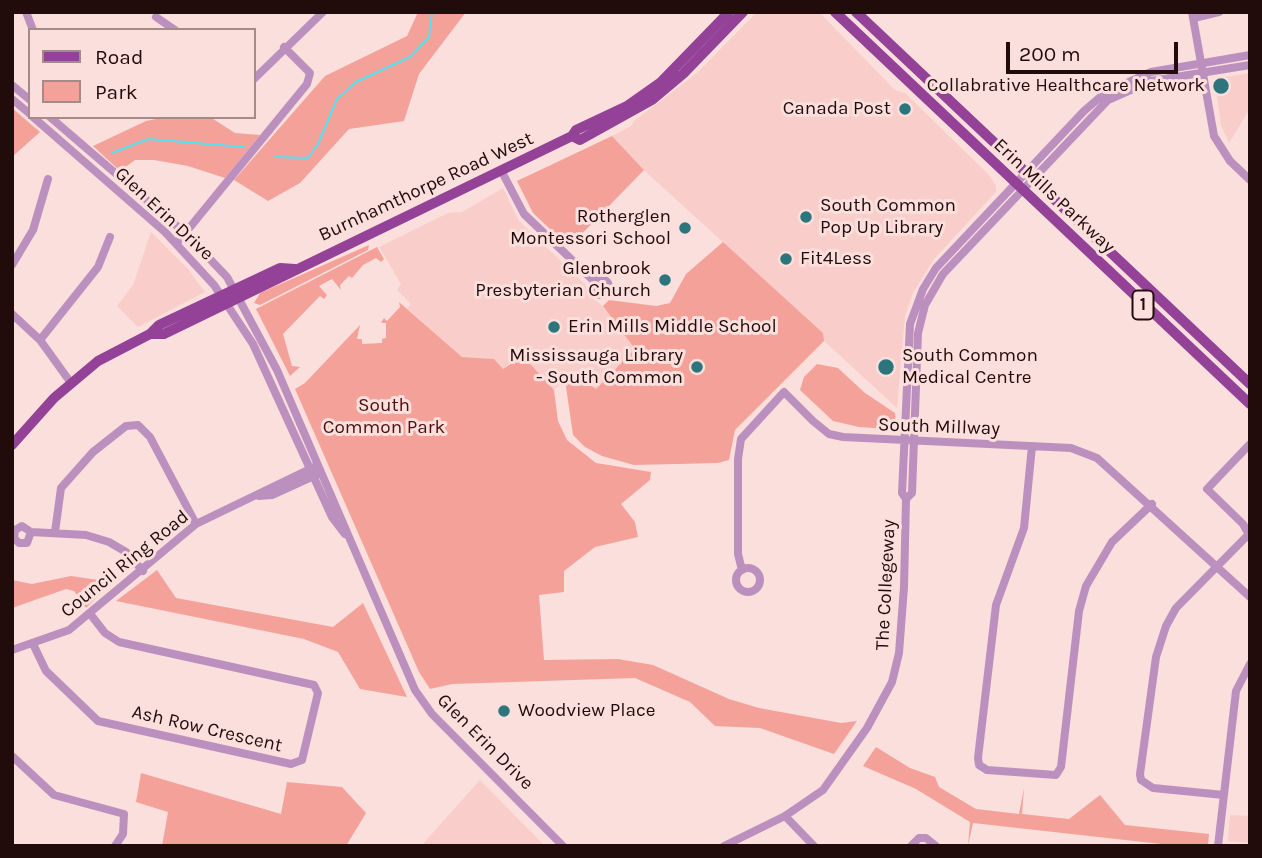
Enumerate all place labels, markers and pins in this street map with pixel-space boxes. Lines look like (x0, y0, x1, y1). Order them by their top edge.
place label: Collabrative Healthcare Network (927, 75, 1205, 97)
marker: Collabrative Healthcare Network (1211, 76, 1231, 96)
place label: Canada Post (783, 98, 891, 120)
marker: Canada Post (897, 101, 913, 117)
place label: South Common Pop Up Library (820, 195, 956, 239)
place label: Rotherglen Montessori School (510, 206, 671, 250)
marker: South Common Pop Up Library (798, 209, 814, 225)
marker: Rotherglen Montessori School (677, 220, 693, 236)
place label: Fit4Less (800, 248, 872, 270)
marker: Fit4Less (778, 251, 794, 267)
place label: Glenbrook Presbyterian Church (475, 258, 651, 302)
marker: Glenbrook Presbyterian Church (657, 272, 673, 288)
place label: Erin Mills Middle School (568, 316, 777, 338)
marker: Erin Mills Middle School (546, 319, 562, 335)
place label: Mississauga Library - South Common (509, 345, 683, 389)
place label: South Common Medical Centre (902, 345, 1038, 389)
marker: South Common Medical Centre (876, 357, 896, 377)
marker: Mississauga Library - South Common (689, 359, 705, 375)
place label: Woodview Place (518, 700, 656, 722)
marker: Woodview Place (496, 703, 512, 719)

